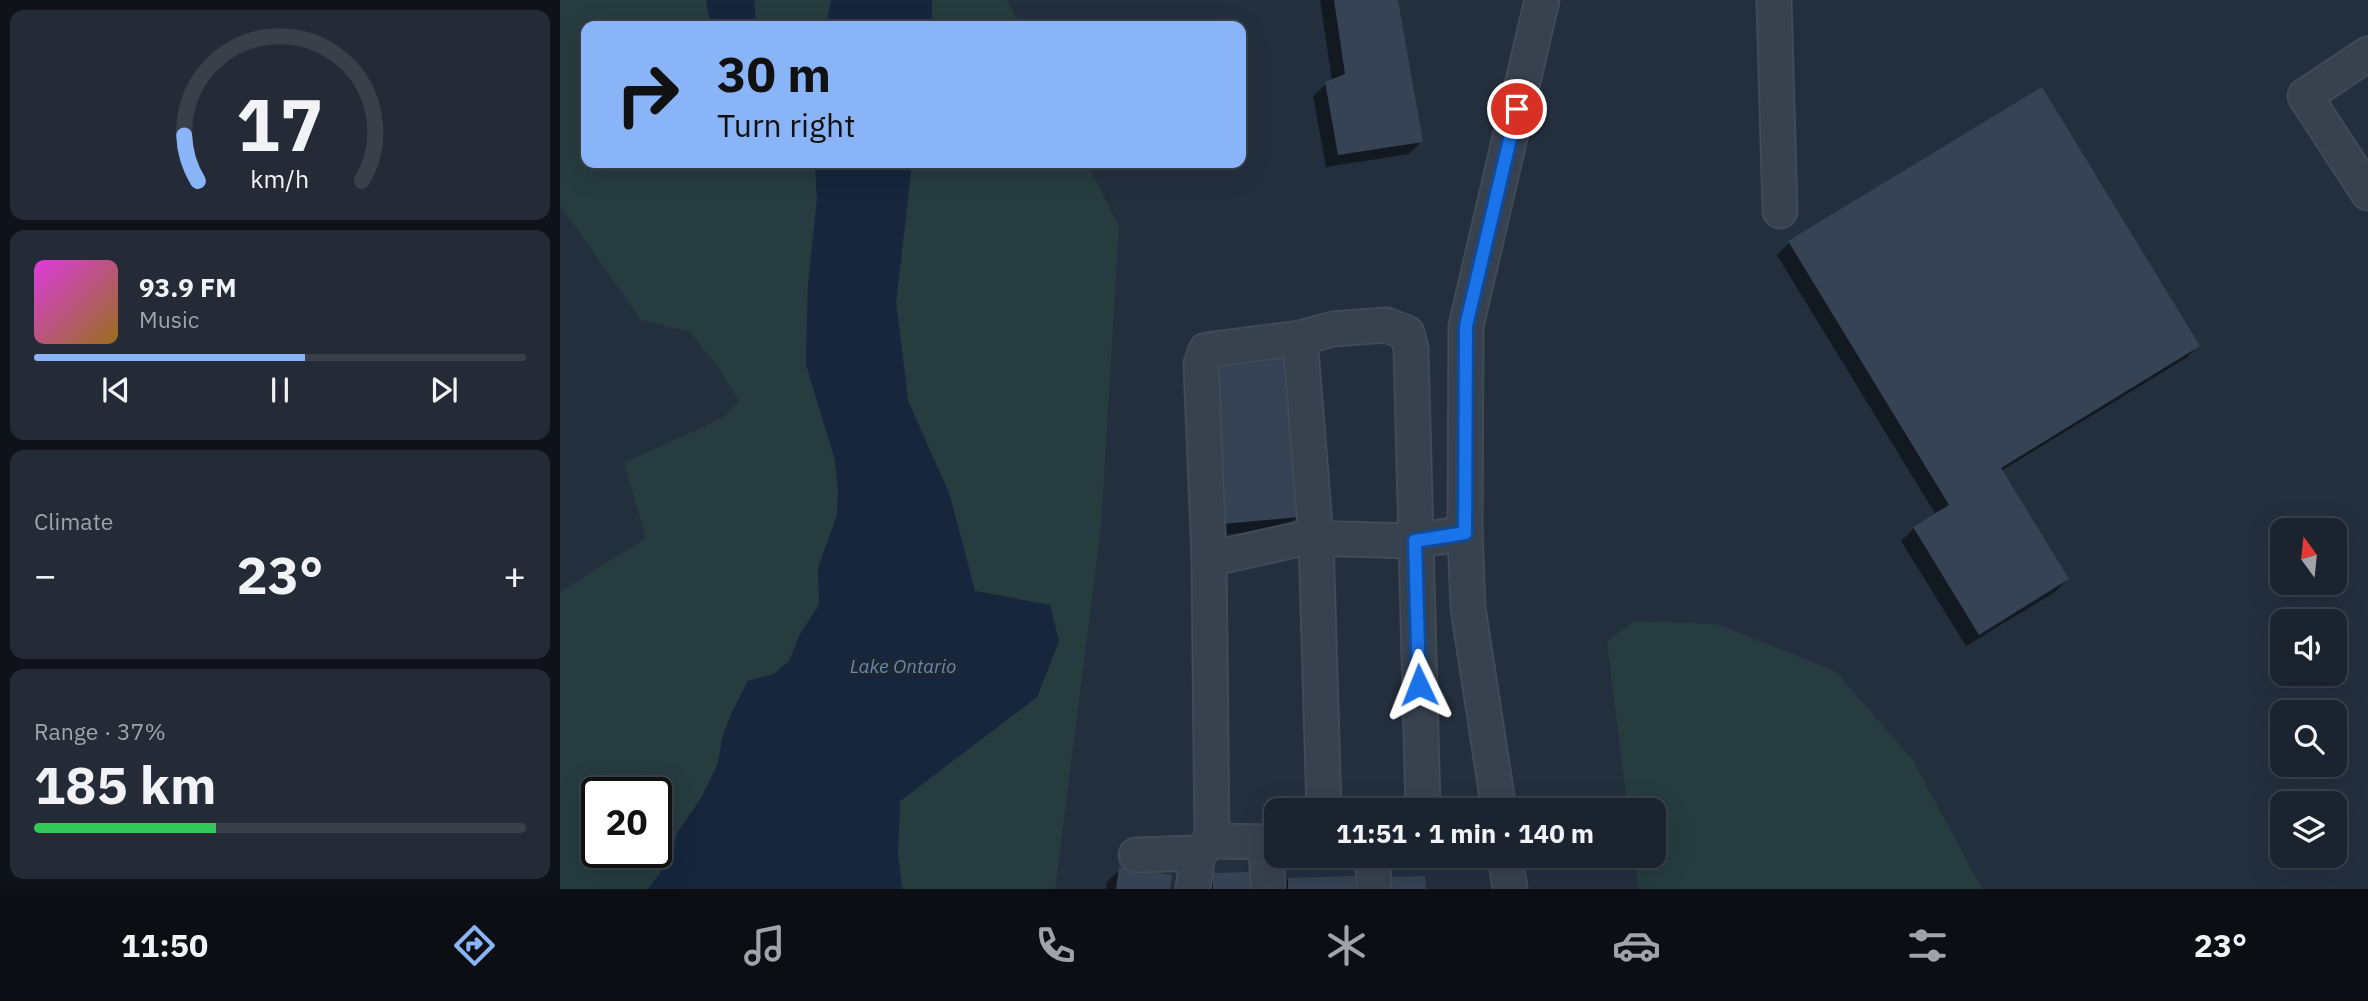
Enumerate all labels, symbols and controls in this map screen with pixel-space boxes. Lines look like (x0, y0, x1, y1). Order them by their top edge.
text: 30 m (717, 42, 831, 105)
icon: right (602, 49, 693, 140)
text: 17 (236, 76, 324, 171)
pin (1487, 79, 1547, 139)
icon: arrive (1498, 90, 1536, 128)
text: Turn right (717, 104, 855, 146)
text: km/h (251, 162, 309, 195)
text: 93.9 FM (139, 270, 237, 304)
text: Music (139, 304, 199, 334)
icon: previous (97, 371, 135, 409)
icon: pause (261, 371, 299, 409)
icon: next (425, 371, 463, 409)
text: Climate (34, 506, 113, 536)
north arrow (2270, 518, 2347, 595)
map controls (2270, 518, 2347, 868)
text: 23° (237, 541, 323, 608)
text: − (34, 550, 57, 599)
text: + (503, 550, 526, 599)
button: sound (2270, 609, 2347, 686)
position arrow (1382, 648, 1456, 722)
water label: Lake Ontario (850, 654, 956, 678)
button: search (2270, 700, 2347, 777)
text: Range · 37% (34, 716, 166, 746)
text: 185 km (34, 751, 216, 818)
speed limit sign: 20 (581, 777, 672, 868)
button: layers (2270, 791, 2347, 868)
text: 11:51 · 1 min · 140 m (1336, 816, 1594, 850)
icon: directions (450, 921, 499, 970)
icon: music (740, 921, 789, 970)
icon: phone (1031, 921, 1080, 970)
icon: climate (1322, 921, 1371, 970)
icon: car (1612, 921, 1661, 970)
icon: filters (1903, 921, 1952, 970)
text: 11:50 (121, 924, 208, 966)
text: 23° (2194, 924, 2247, 966)

